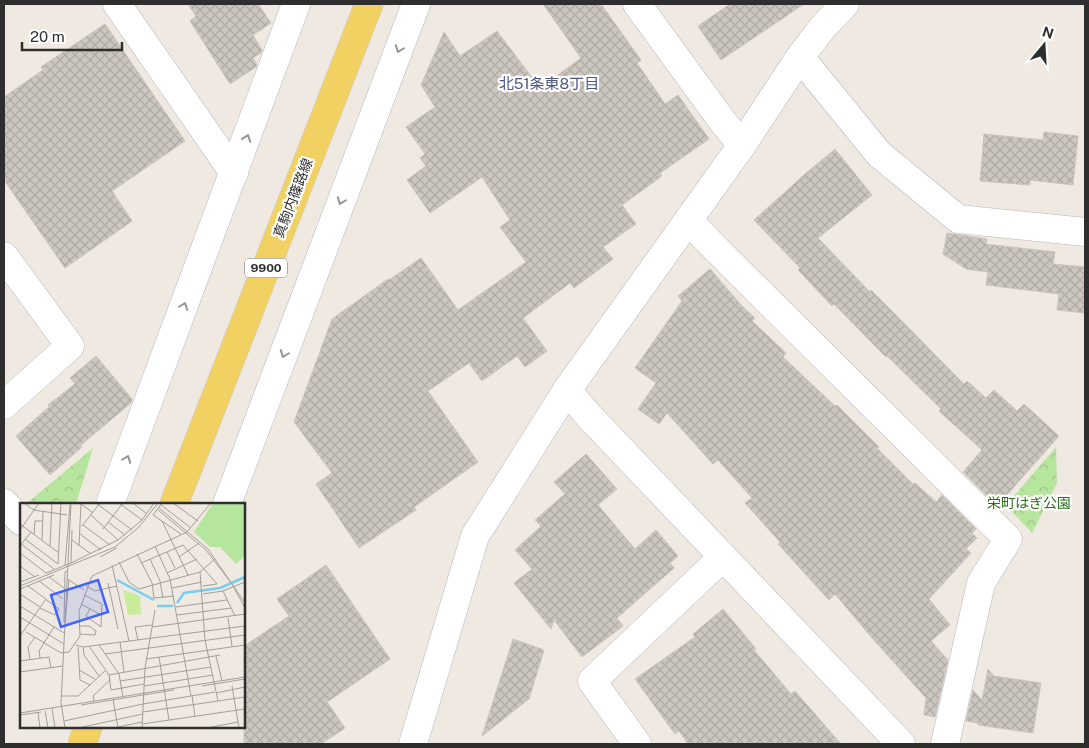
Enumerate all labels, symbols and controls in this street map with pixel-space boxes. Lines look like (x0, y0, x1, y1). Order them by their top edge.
scale bar (22, 20, 122, 52)
north arrow (1019, 20, 1069, 70)
text: N (1040, 23, 1056, 42)
text: 20 m (30, 28, 65, 45)
one-way arrow (394, 45, 404, 53)
district label: 北51条東8丁目 (499, 75, 599, 92)
one-way arrow (241, 134, 251, 143)
street label: 真駒内篠路線 (270, 156, 316, 240)
one-way arrow (337, 197, 347, 205)
road number: 9900 (245, 258, 287, 278)
one-way arrow (178, 303, 188, 311)
one-way arrow (280, 349, 290, 357)
one-way arrow (121, 455, 131, 463)
park label: 栄町はぎ公園 (987, 495, 1071, 511)
inset map (20, 503, 245, 728)

